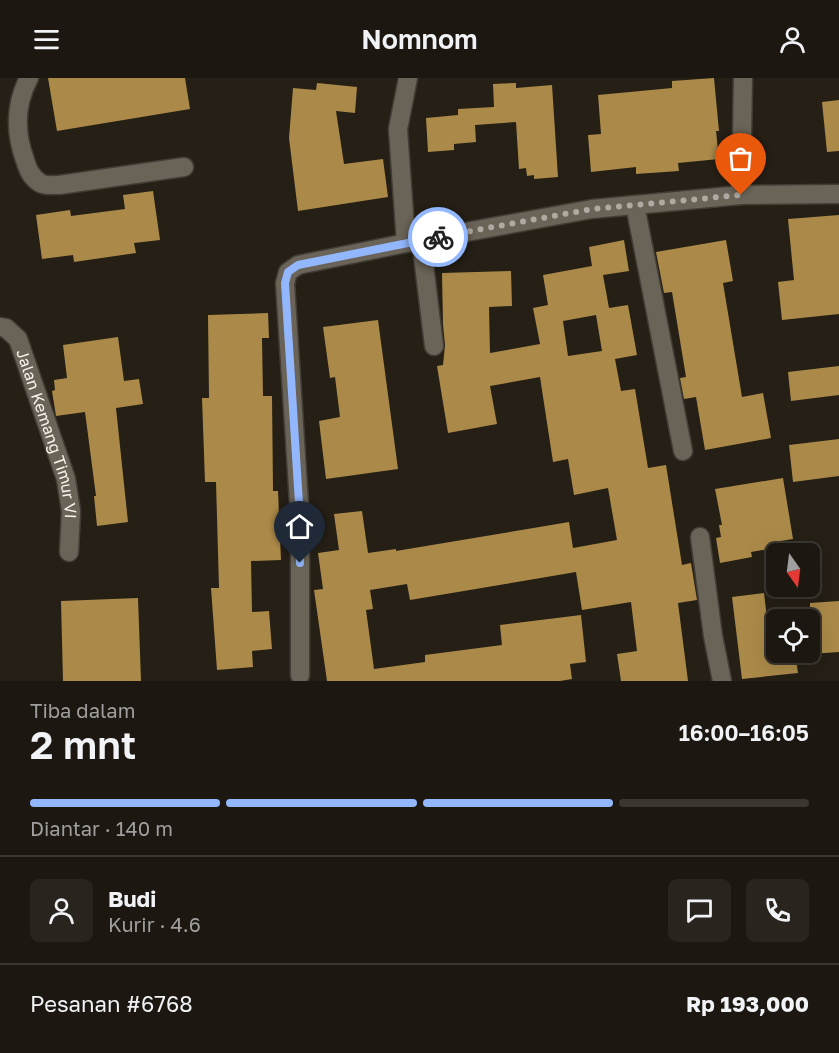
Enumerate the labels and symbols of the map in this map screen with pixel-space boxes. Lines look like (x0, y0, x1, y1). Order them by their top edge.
pin (715, 133, 766, 195)
courier (408, 207, 468, 267)
street label: Jalan Kemang Timur VI (12, 346, 81, 519)
pin (274, 501, 325, 563)
north arrow (766, 543, 820, 597)

